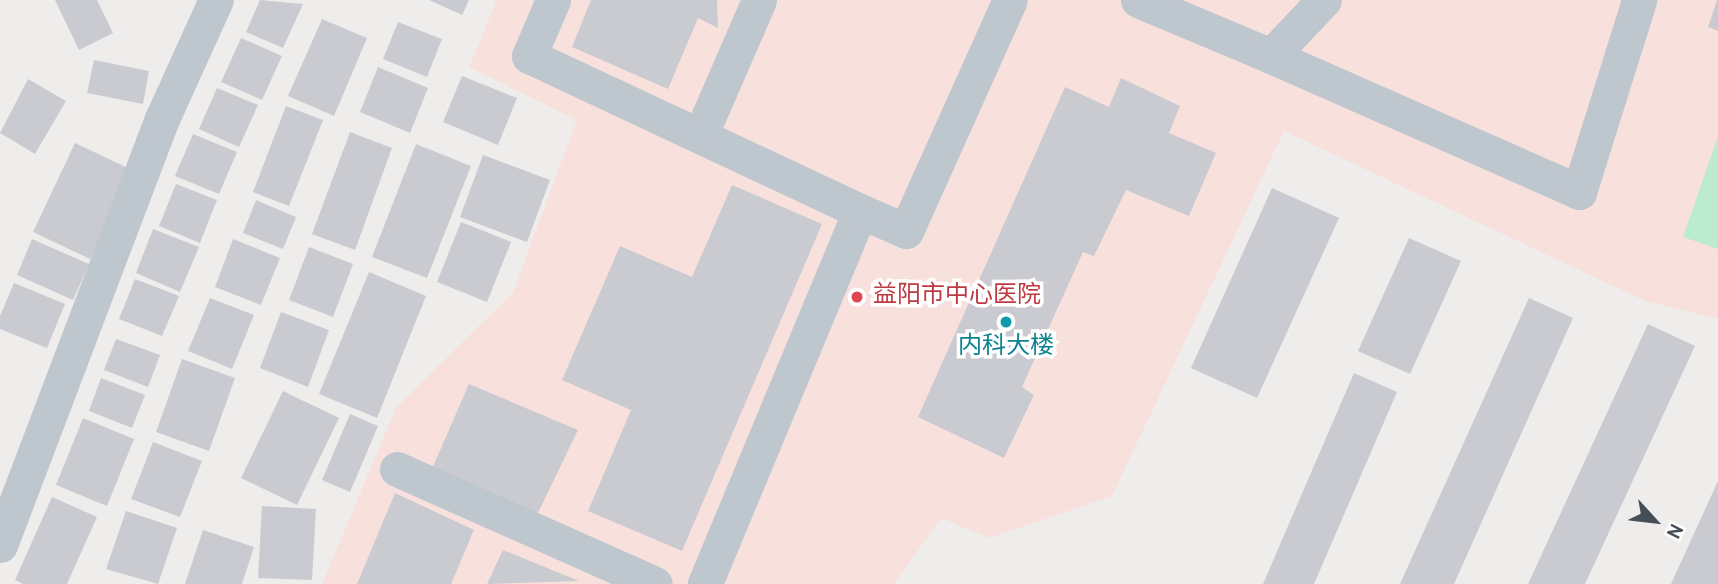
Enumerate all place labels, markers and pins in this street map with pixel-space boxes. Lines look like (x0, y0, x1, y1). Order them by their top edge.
place label: 益阳市中心医院 (873, 283, 1041, 311)
marker: 益阳市中心医院 (847, 287, 867, 307)
marker: 内科大楼 (998, 314, 1014, 330)
place label: 内科大楼 (958, 334, 1054, 362)

